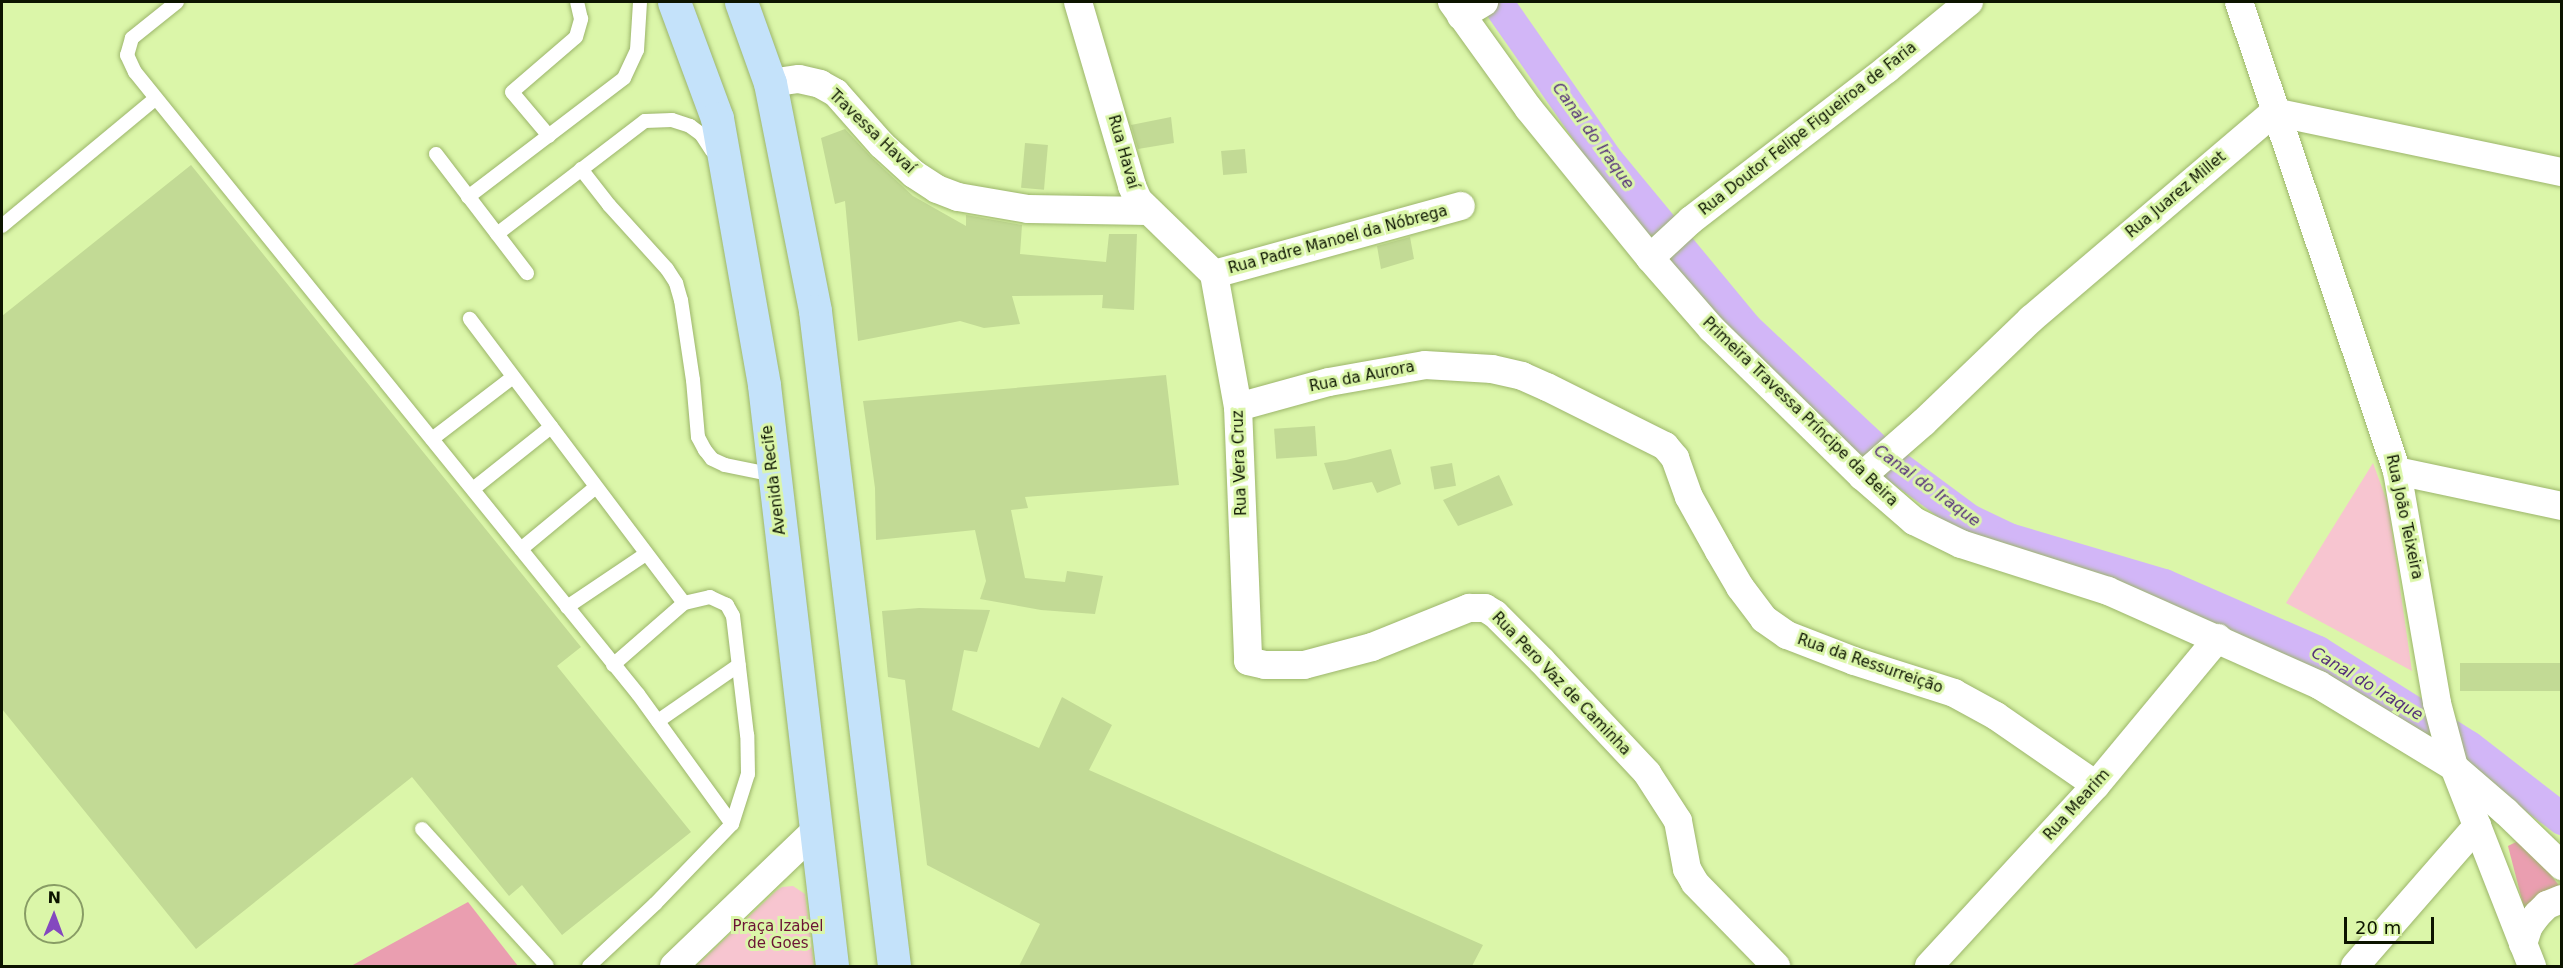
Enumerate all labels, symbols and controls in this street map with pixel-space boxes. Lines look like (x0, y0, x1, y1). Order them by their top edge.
street label: Rua Doutor Felipe Figueiroa de Faria (1696, 39, 1920, 219)
water label: Canal do Iraque (1548, 79, 1638, 193)
street label: Travessa Havaí (825, 86, 919, 178)
street label: Rua Havaí (1104, 113, 1142, 191)
street label: Rua Juarez Millet (2122, 148, 2230, 242)
street label: Rua Padre Manoel da Nóbrega (1226, 202, 1450, 278)
street label: Primeira Travessa Príncipe da Beira (1699, 314, 1901, 510)
street label: Rua da Aurora (1308, 358, 1416, 396)
street label: Rua Vera Cruz (1229, 410, 1251, 516)
street label: Avenida Recife (758, 424, 790, 536)
water label: Canal do Iraque (1870, 441, 1984, 531)
street label: Rua João Teixeira (2382, 453, 2426, 581)
street label: Rua Pero Vaz de Caminha (1488, 609, 1634, 759)
street label: Rua da Ressurreição (1795, 631, 1945, 697)
water label: Canal do Iraque (2308, 643, 2426, 725)
street label: Rua Mearim (2040, 766, 2114, 844)
north arrow (24, 884, 84, 944)
text: N (47, 888, 61, 907)
scale bar (2347, 905, 2437, 943)
park label: Praça Izabel de Goes (733, 917, 823, 952)
text: 20 m (2355, 917, 2401, 938)

